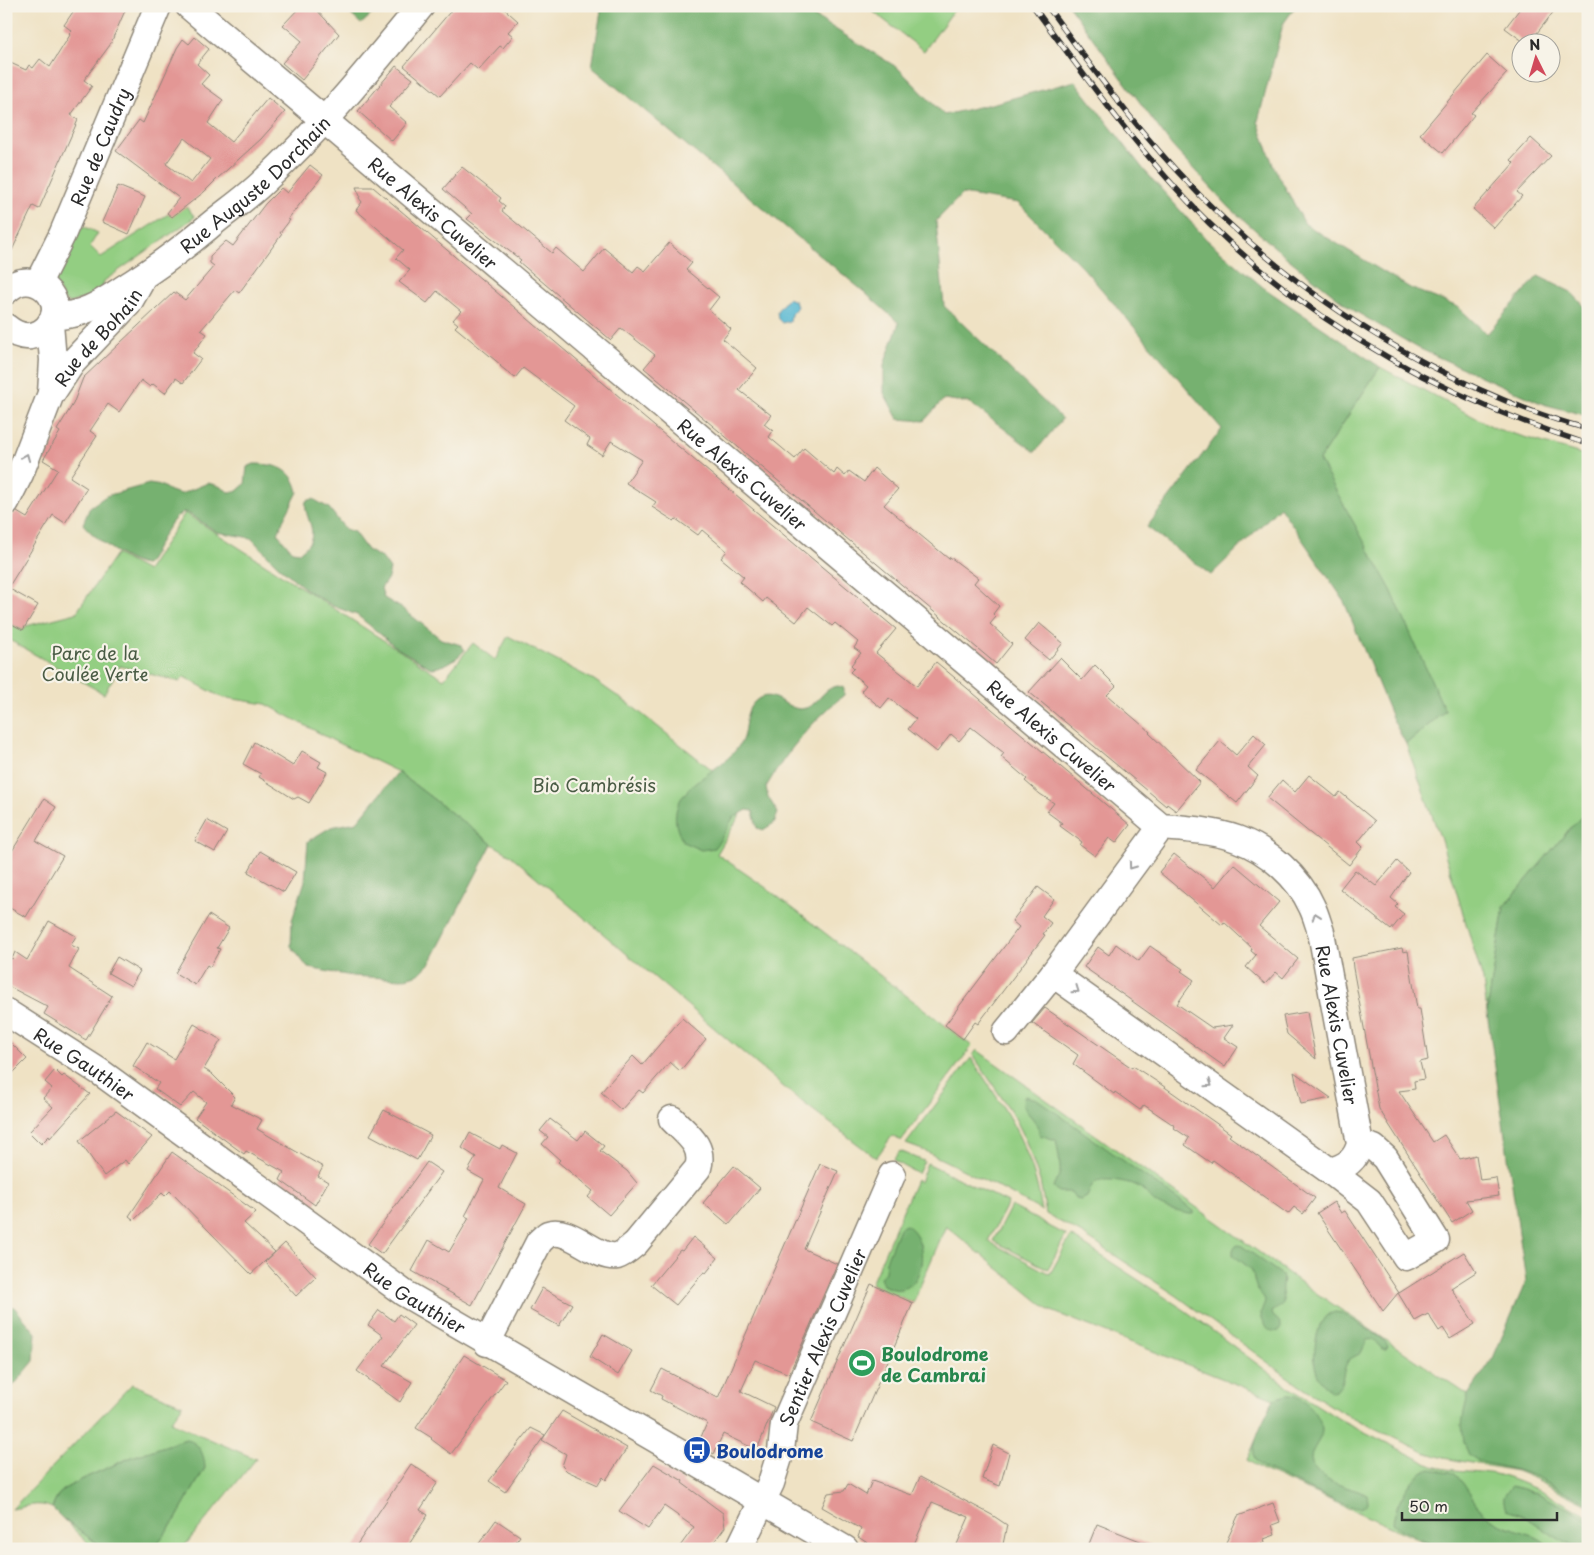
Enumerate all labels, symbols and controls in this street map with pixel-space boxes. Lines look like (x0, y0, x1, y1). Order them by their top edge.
north arrow (1512, 32, 1562, 82)
text: N (1528, 34, 1541, 55)
street label: Rue de Caudry (62, 83, 136, 209)
street label: Rue Auguste Dorchain (173, 109, 336, 259)
street label: Rue Alexis Cuvelier (363, 150, 505, 276)
street label: Rue de Bohain (47, 283, 148, 391)
street label: Rue Alexis Cuvelier (672, 411, 814, 537)
one-way arrow (20, 453, 31, 462)
park label: Parc de la Coulée Verte (41, 639, 149, 687)
street label: Rue Alexis Cuvelier (982, 673, 1123, 798)
park label: Bio Cambrésis (532, 771, 656, 798)
one-way arrow (1129, 860, 1138, 870)
one-way arrow (1311, 912, 1321, 921)
street label: Rue Alexis Cuvelier (1310, 943, 1366, 1107)
one-way arrow (1070, 984, 1080, 993)
street label: Rue Gauthier (29, 1020, 141, 1107)
one-way arrow (1203, 1079, 1212, 1087)
street label: Sentier Alexis Cuvelier (771, 1243, 873, 1430)
street label: Rue Gauthier (358, 1255, 472, 1340)
place label: Boulodrome de Cambrai (881, 1340, 989, 1388)
sports icon: Boulodrome de Cambrai (847, 1348, 877, 1378)
bus stop icon: Boulodrome (682, 1435, 712, 1465)
place label: Boulodrome (716, 1437, 824, 1464)
scale bar (1402, 1490, 1556, 1522)
text: 50 m (1409, 1494, 1448, 1517)

